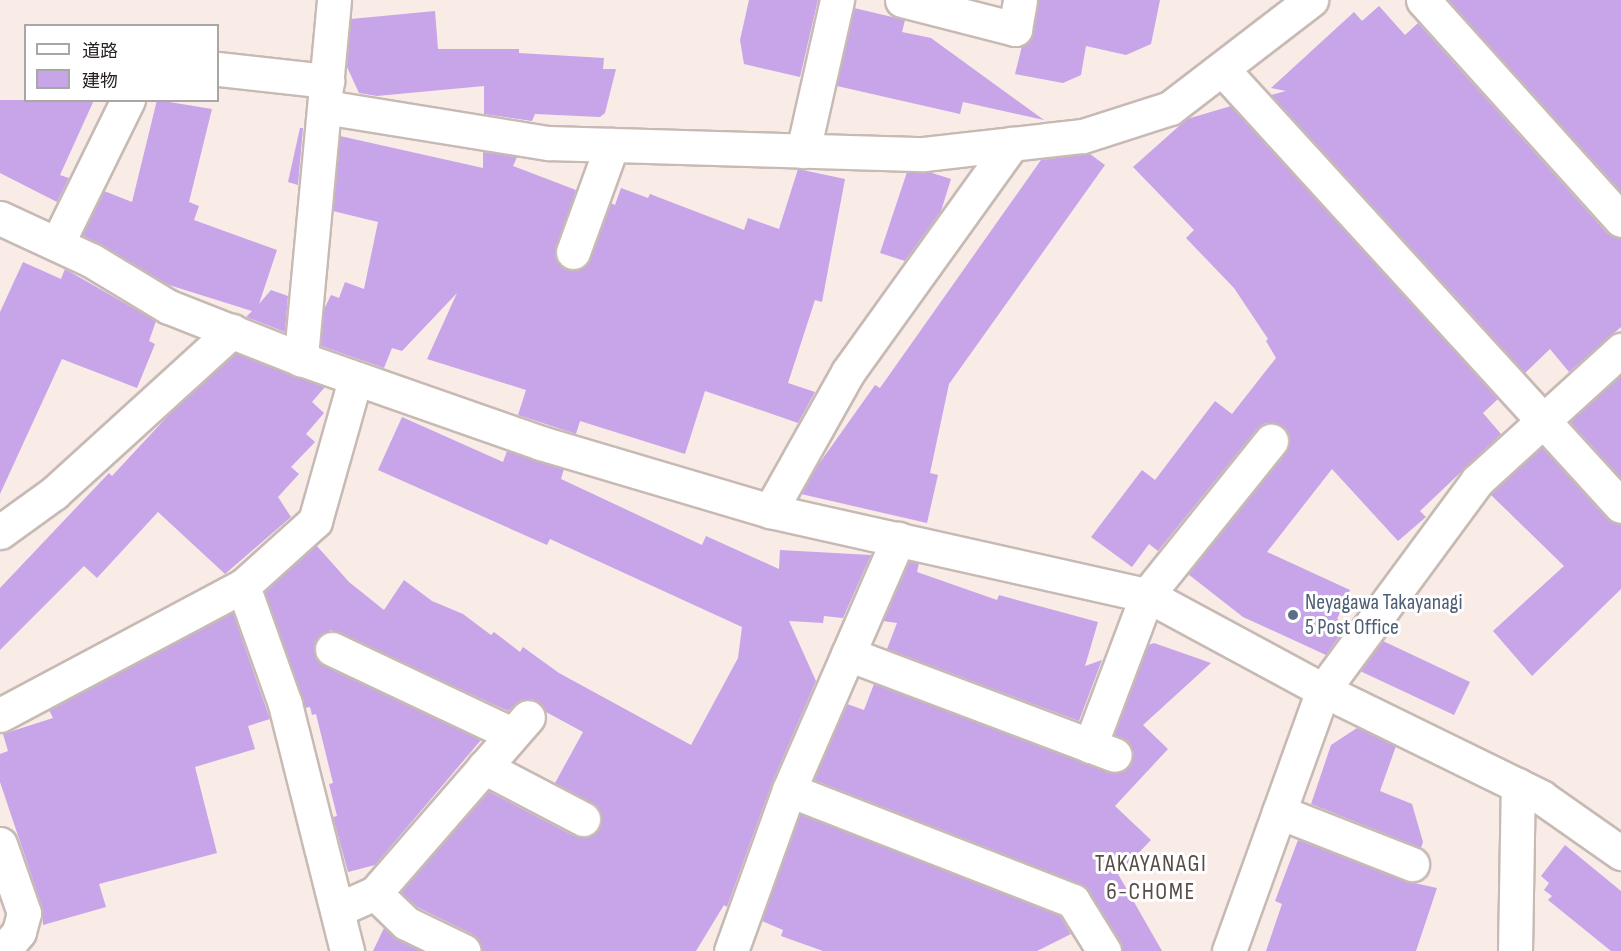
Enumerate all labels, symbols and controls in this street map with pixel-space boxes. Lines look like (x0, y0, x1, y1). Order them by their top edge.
legend (24, 24, 219, 102)
text: 道路 (82, 41, 118, 62)
text: 建物 (82, 71, 118, 92)
place label: Neyagawa Takayanagi 5 Post Office (1305, 589, 1462, 640)
marker: Neyagawa Takayanagi 5 Post Office (1286, 608, 1300, 622)
district label: TAKAYANAGI 6-CHOME (1095, 850, 1207, 906)

